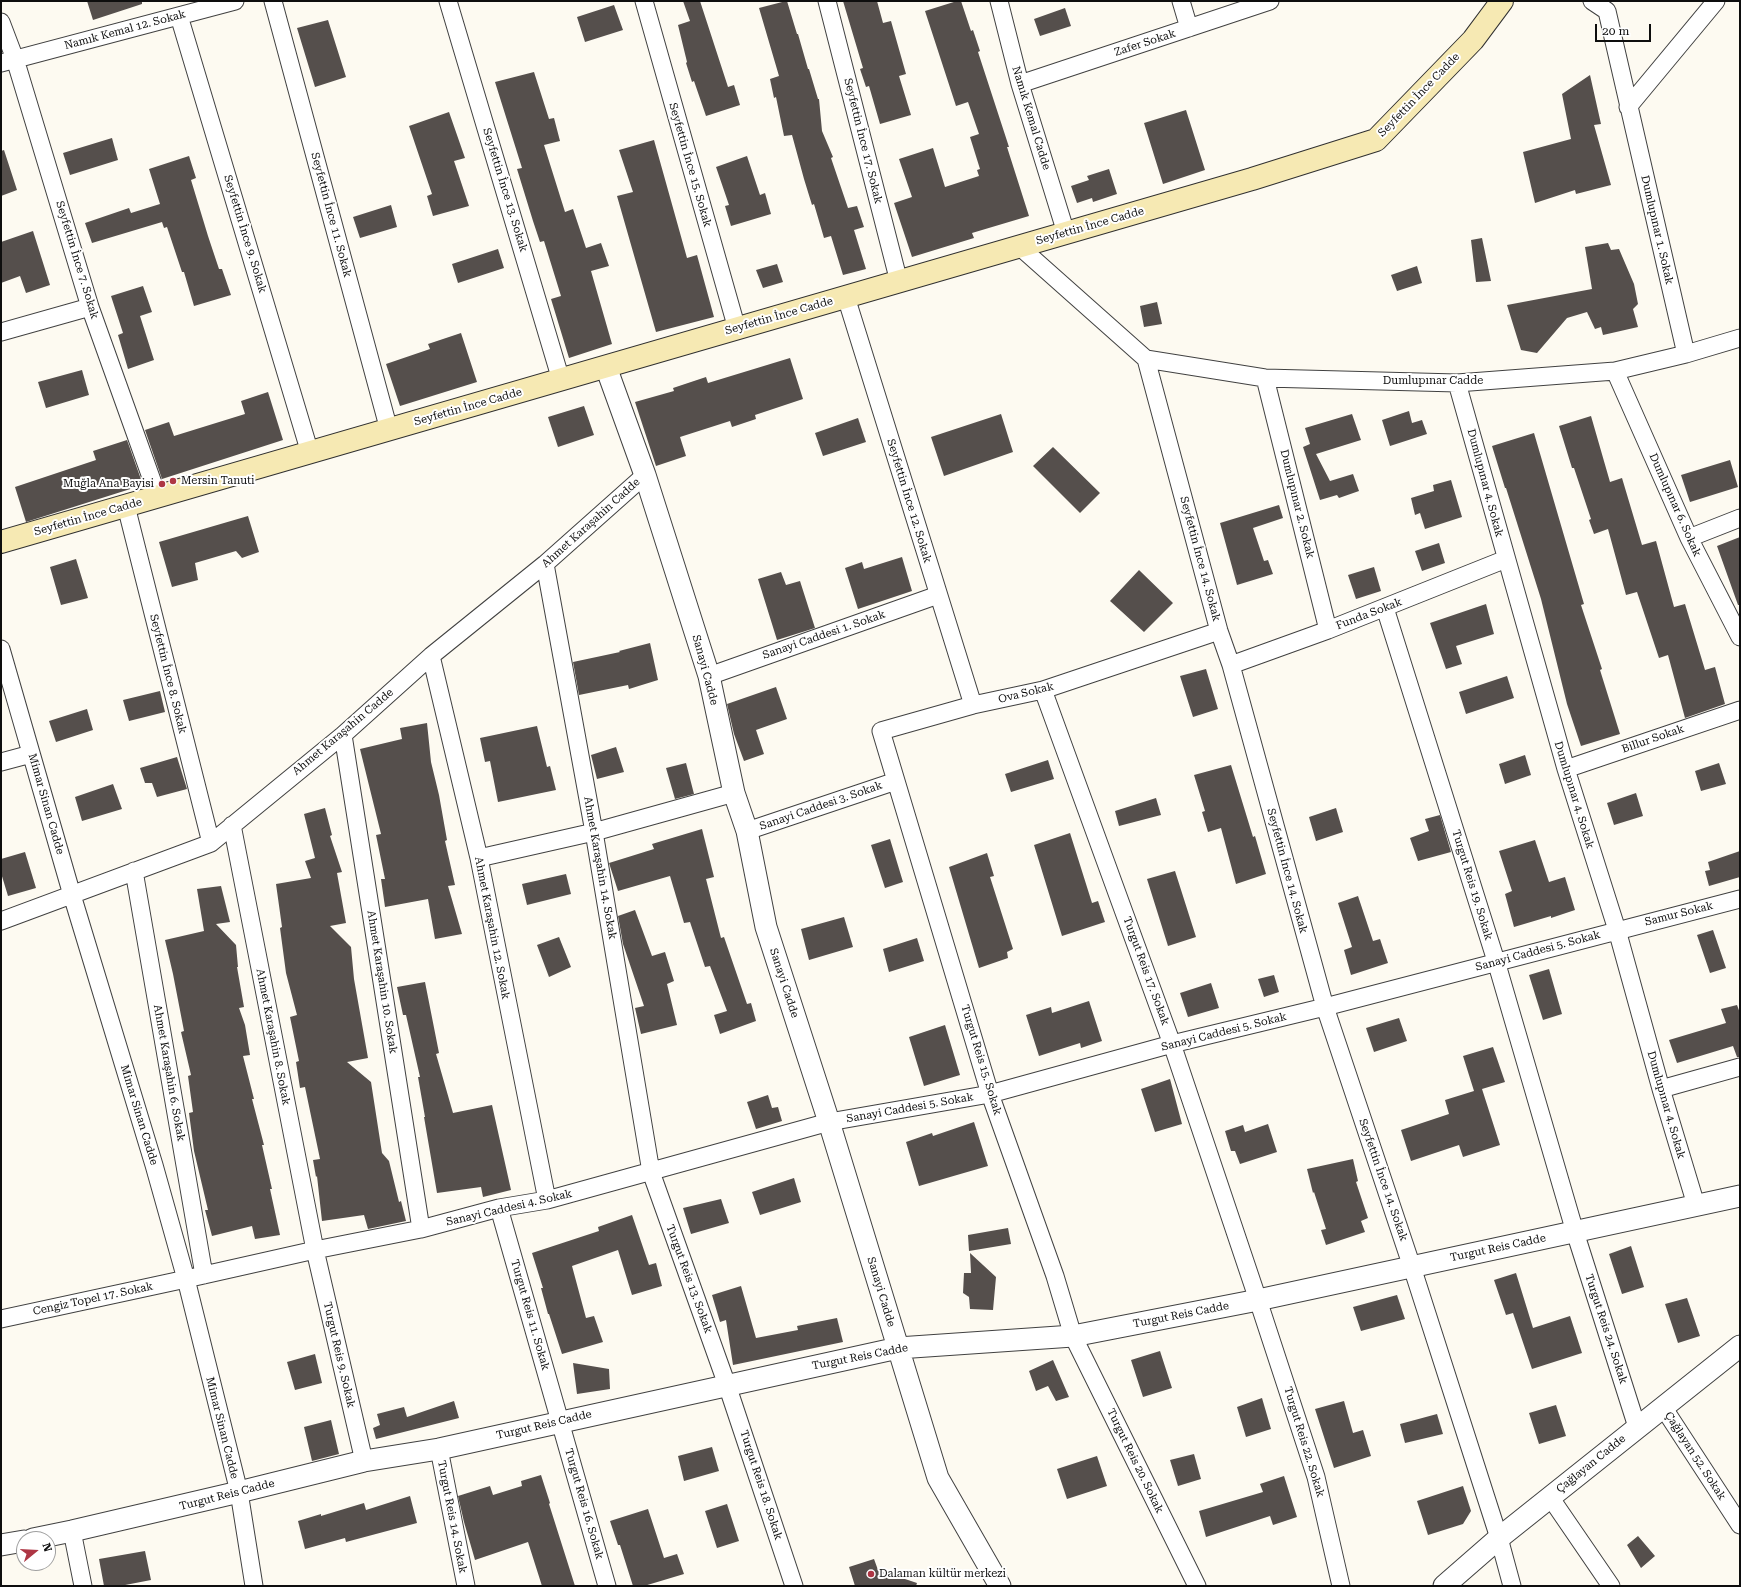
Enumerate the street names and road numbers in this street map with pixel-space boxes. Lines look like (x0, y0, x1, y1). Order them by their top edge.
street label: Namık Kemal 12. Sokak (63, 7, 187, 53)
street label: Zafer Sokak (1113, 27, 1177, 59)
street label: Seyfettin İnce Cadde (1376, 50, 1462, 140)
street label: Namık Kemal Cadde (1009, 65, 1053, 171)
street label: Seyfettin İnce 17. Sokak (841, 77, 885, 205)
street label: Seyfettin İnce 15. Sokak (666, 101, 714, 229)
street label: Seyfettin İnce 13. Sokak (480, 126, 530, 254)
street label: Seyfettin İnce 11. Sokak (308, 151, 354, 279)
street label: Seyfettin İnce 9. Sokak (221, 173, 269, 295)
street label: Dumlupınar 1. Sokak (1638, 174, 1676, 286)
street label: Seyfettin İnce 7. Sokak (53, 199, 101, 321)
street label: Seyfettin İnce Cadde (1035, 204, 1145, 248)
street label: Seyfettin İnce Cadde (724, 294, 834, 338)
street label: Dumlupınar Cadde (1383, 374, 1483, 388)
street label: Seyfettin İnce Cadde (413, 385, 523, 429)
street label: Dumlupınar 4. Sokak (1464, 427, 1506, 539)
street label: Seyfettin İnce 12. Sokak (884, 437, 934, 565)
street label: Dumlupınar 2. Sokak (1277, 448, 1317, 560)
street label: Dumlupınar 6. Sokak (1646, 451, 1704, 559)
street label: Ahmet Karaşahin Cadde (539, 475, 643, 571)
street label: Seyfettin İnce Cadde (33, 495, 143, 539)
street label: Seyfettin İnce 14. Sokak (1177, 495, 1223, 623)
street label: Funda Sokak (1334, 595, 1404, 633)
street label: Sanayi Caddesi 1. Sokak (761, 608, 887, 662)
street label: Seyfettin İnce 8. Sokak (147, 613, 189, 735)
street label: Sanayi Cadde (689, 633, 721, 707)
street label: Ova Sokak (997, 680, 1055, 706)
street label: Ahmet Karaşahin Cadde (290, 686, 396, 778)
street label: Billur Sokak (1620, 722, 1686, 756)
street label: Dumlupınar 4. Sokak (1551, 740, 1597, 850)
street label: Mimar Sinan Cadde (25, 752, 67, 856)
street label: Sanayi Caddesi 3. Sokak (758, 779, 884, 833)
street label: Ahmet Karaşahin 14. Sokak (581, 795, 619, 941)
street label: Seyfettin İnce 14. Sokak (1264, 807, 1310, 935)
street label: Turgut Reis 19. Sokak (1449, 828, 1495, 942)
street label: Ahmet Karaşahin 12. Sokak (472, 856, 512, 1000)
street label: Samur Sokak (1643, 899, 1715, 929)
street label: Ahmet Karaşahin 10. Sokak (364, 909, 400, 1055)
street label: Turgut Reis 17. Sokak (1120, 915, 1172, 1027)
street label: Sanayi Caddesi 5. Sokak (1474, 928, 1602, 974)
street label: Sanayi Cadde (767, 947, 801, 1019)
street label: Ahmet Karaşahin 8. Sokak (253, 968, 293, 1106)
street label: Turgut Reis 15. Sokak (958, 1003, 1004, 1117)
street label: Ahmet Karaşahin 6. Sokak (150, 1004, 188, 1142)
street label: Sanayi Caddesi 5. Sokak (1160, 1010, 1288, 1054)
street label: Dumlupınar 4. Sokak (1644, 1050, 1688, 1160)
street label: Mimar Sinan Cadde (117, 1063, 161, 1167)
street label: Sanayi Caddesi 5. Sokak (845, 1090, 975, 1126)
street label: Seyfettin İnce 14. Sokak (1356, 1117, 1410, 1243)
street label: Sanayi Caddesi 4. Sokak (445, 1187, 573, 1229)
street label: Turgut Reis 13. Sokak (663, 1223, 715, 1335)
street label: Turgut Reis Cadde (1449, 1231, 1547, 1265)
street label: Sanayi Cadde (864, 1255, 898, 1329)
street label: Turgut Reis 11. Sokak (508, 1258, 552, 1372)
street label: Turgut Reis 24. Sokak (1582, 1272, 1630, 1386)
street label: Cengiz Topel 17. Sokak (32, 1280, 154, 1318)
street label: Turgut Reis Cadde (1132, 1299, 1230, 1331)
street label: Turgut Reis 9. Sokak (320, 1301, 358, 1409)
street label: Turgut Reis Cadde (811, 1341, 909, 1373)
street label: Mimar Sinan Cadde (203, 1376, 241, 1480)
street label: Turgut Reis 22. Sokak (1281, 1385, 1327, 1499)
street label: Turgut Reis 20. Sokak (1104, 1407, 1166, 1515)
street label: Turgut Reis Cadde (495, 1408, 593, 1442)
street label: Çağlayan 52. Sokak (1662, 1409, 1728, 1503)
street label: Turgut Reis 18. Sokak (737, 1428, 785, 1542)
street label: Çağlayan Cadde (1554, 1432, 1628, 1496)
street label: Turgut Reis 16. Sokak (562, 1447, 606, 1561)
street label: Turgut Reis 14. Sokak (435, 1459, 469, 1575)
street label: Turgut Reis Cadde (178, 1477, 276, 1513)

